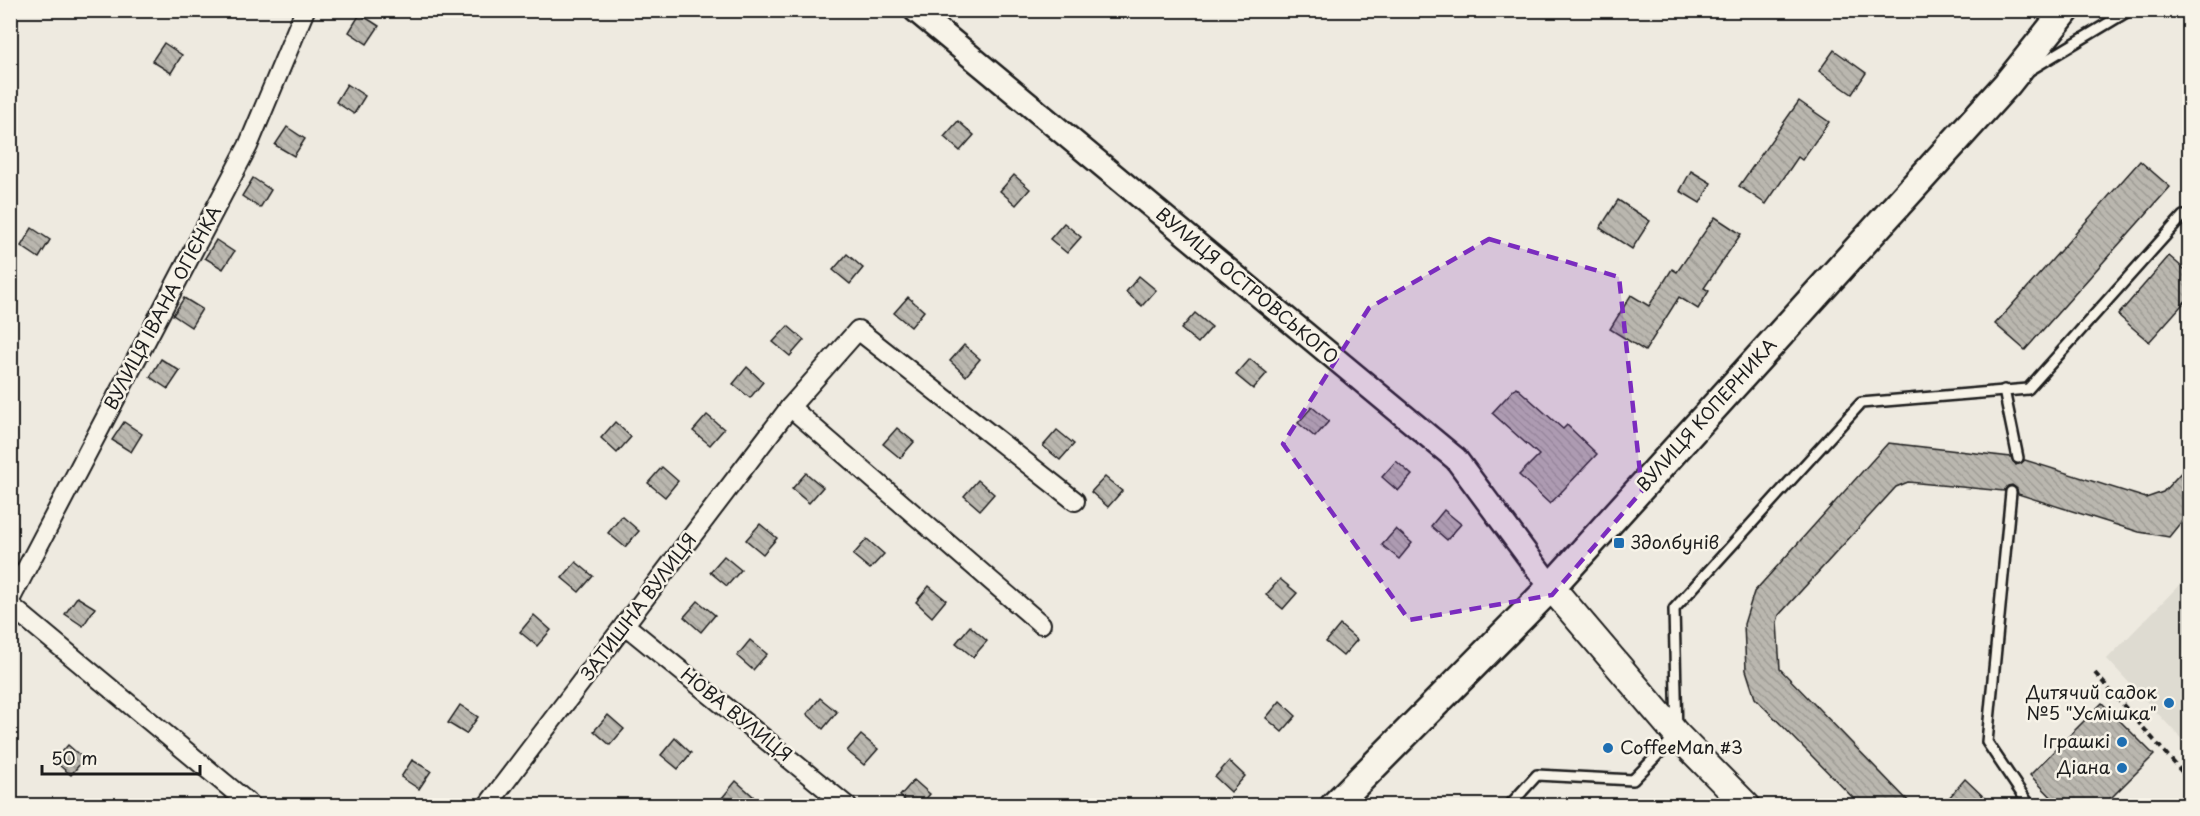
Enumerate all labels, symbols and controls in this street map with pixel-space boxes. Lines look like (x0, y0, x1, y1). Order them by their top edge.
street label: ВУЛИЦЯ ІВАНА ОГІЄНКА (96, 200, 227, 414)
street label: ВУЛИЦЯ ОСТРОВСЬКОГО (1151, 200, 1345, 369)
street label: ВУЛИЦЯ КОПЕРНИКА (1630, 331, 1782, 497)
street label: ЗАТИШНА ВУЛИЦЯ (573, 527, 702, 685)
place label: Здолбунів (1631, 528, 1719, 555)
marker: Здолбунів (1612, 536, 1626, 550)
street label: НОВА ВУЛИЦЯ (675, 660, 798, 767)
place label: Дитячий садок №5 "Усмішка" (2025, 678, 2157, 726)
marker: Дитячий садок №5 "Усмішка" (2162, 696, 2176, 710)
place label: Iграшкi (2043, 727, 2110, 754)
place label: CoffeeMan #3 (1620, 733, 1743, 760)
marker: Iграшкi (2115, 735, 2129, 749)
scale bar (42, 738, 200, 776)
marker: CoffeeMan #3 (1601, 741, 1615, 755)
text: 50 m (51, 744, 98, 771)
place label: Дiана (2056, 753, 2111, 780)
marker: Дiана (2115, 761, 2129, 775)

